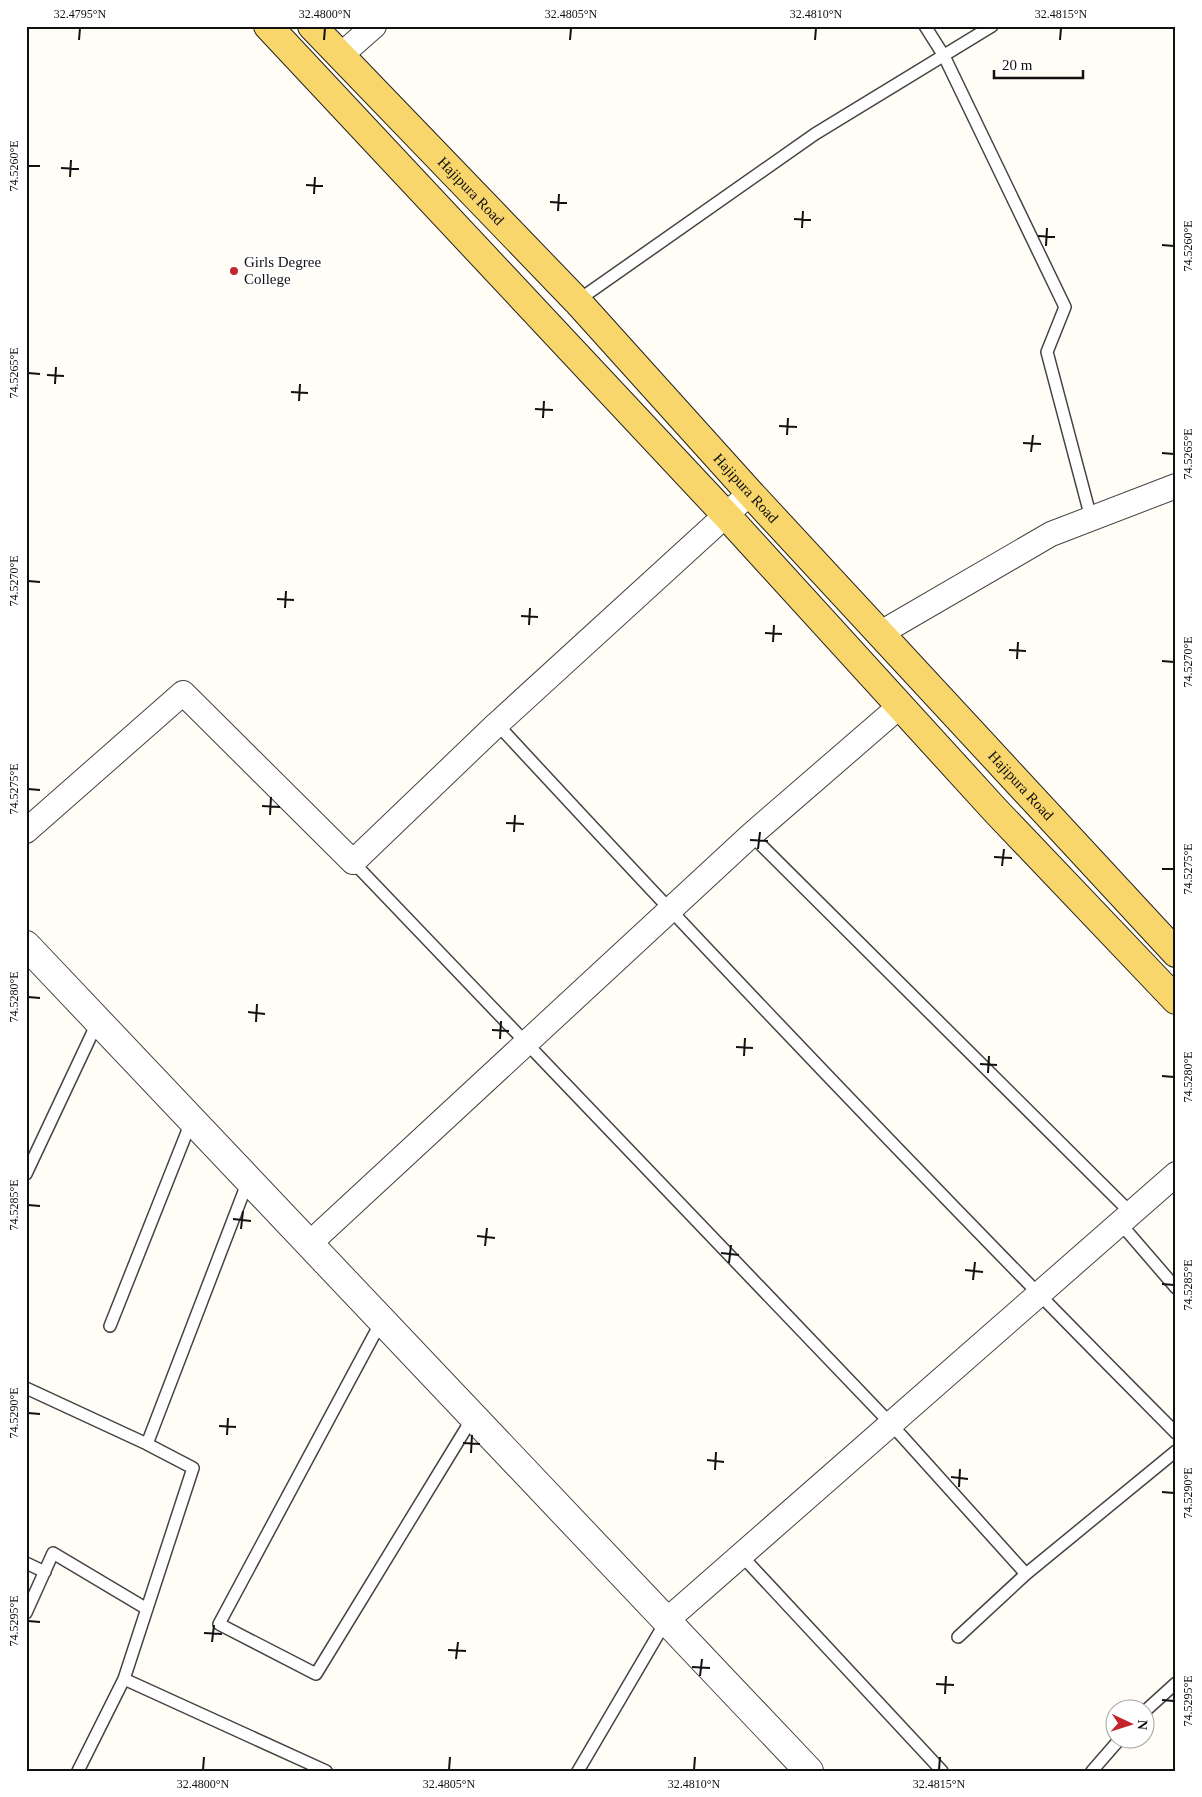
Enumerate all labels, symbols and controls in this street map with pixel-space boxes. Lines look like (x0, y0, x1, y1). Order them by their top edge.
text: 32.4795°N (54, 7, 107, 21)
text: 32.4800°N (299, 7, 352, 21)
text: 32.4805°N (545, 7, 598, 21)
text: 32.4810°N (790, 7, 843, 21)
text: 32.4815°N (1035, 7, 1088, 21)
scale bar (994, 48, 1083, 80)
text: 20 m (1002, 57, 1033, 73)
text: 74.5260°E (7, 140, 21, 192)
street label: Hajipura Road (435, 154, 508, 228)
text: 74.5260°E (1181, 220, 1195, 272)
place label: Girls Degree College (244, 254, 321, 287)
marker: Girls Degree College (228, 265, 240, 277)
text: 74.5265°E (7, 347, 21, 399)
text: 74.5265°E (1181, 428, 1195, 480)
street label: Hajipura Road (710, 450, 782, 526)
text: 74.5270°E (7, 555, 21, 607)
text: 74.5270°E (1181, 636, 1195, 688)
street label: Hajipura Road (985, 748, 1057, 824)
text: 74.5275°E (7, 763, 21, 815)
text: 74.5275°E (1181, 843, 1195, 895)
text: 74.5280°E (7, 971, 21, 1023)
text: 74.5280°E (1181, 1051, 1195, 1103)
text: 74.5285°E (7, 1179, 21, 1231)
text: 74.5285°E (1181, 1259, 1195, 1311)
text: 74.5290°E (7, 1387, 21, 1439)
text: 74.5290°E (1181, 1467, 1195, 1519)
text: 74.5295°E (7, 1595, 21, 1647)
text: 74.5295°E (1181, 1675, 1195, 1727)
north arrow (1104, 1700, 1154, 1750)
text: N (1135, 1719, 1150, 1730)
text: 32.4800°N (177, 1777, 230, 1791)
text: 32.4805°N (423, 1777, 476, 1791)
text: 32.4810°N (668, 1777, 721, 1791)
text: 32.4815°N (913, 1777, 966, 1791)

